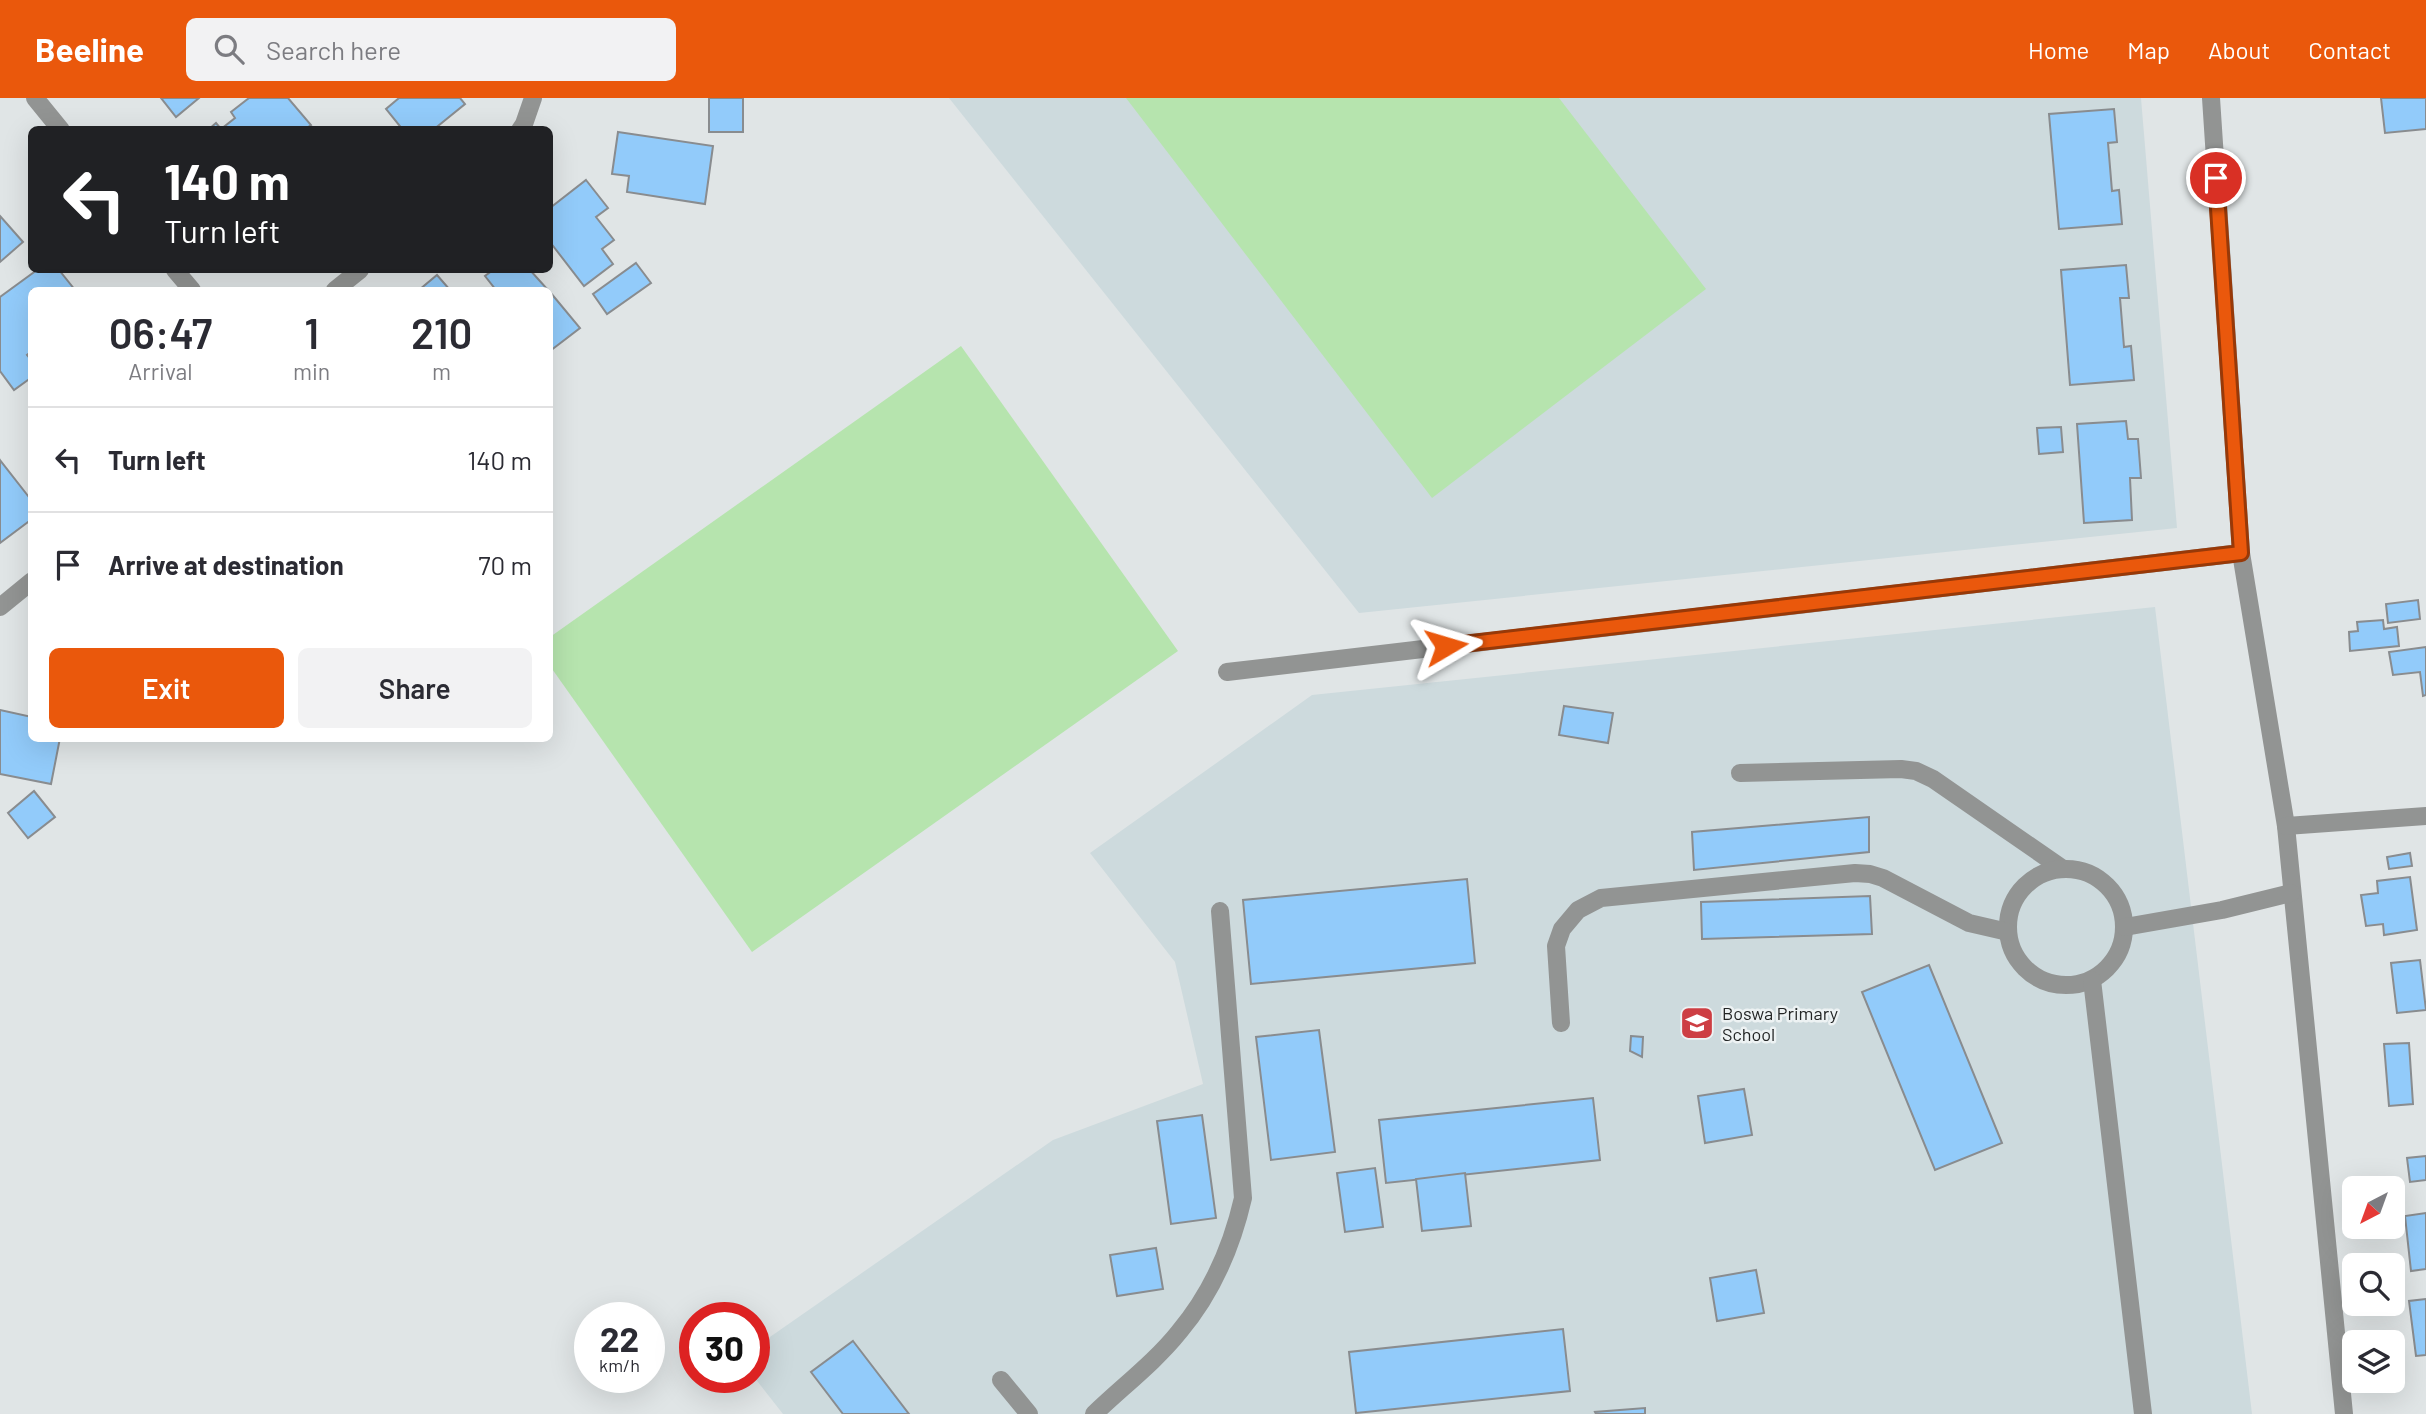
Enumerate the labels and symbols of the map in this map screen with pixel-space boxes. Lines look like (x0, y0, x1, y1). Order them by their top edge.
pin (2186, 148, 2246, 208)
position arrow (1409, 609, 1483, 683)
place label: Boswa Primary School (1722, 1002, 1838, 1045)
school or university icon: Boswa Primary School (1678, 1004, 1716, 1042)
north arrow (2342, 1176, 2404, 1239)
speed limit sign: 30 (679, 1302, 770, 1393)

